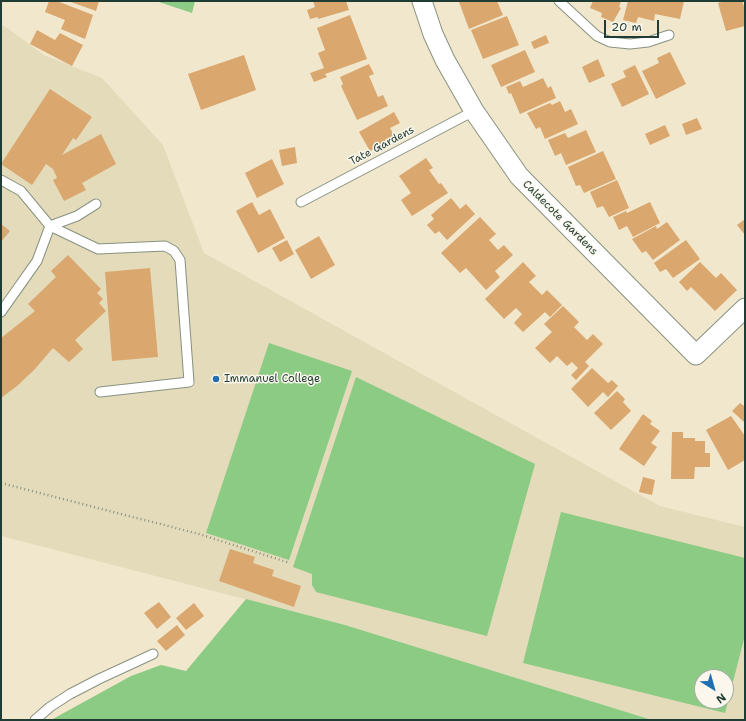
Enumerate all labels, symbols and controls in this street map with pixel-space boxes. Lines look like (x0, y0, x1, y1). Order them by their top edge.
scale bar (606, 12, 661, 38)
text: 20 m (611, 19, 642, 35)
street label: Tate Gardens (347, 123, 417, 169)
street label: Caldecote Gardens (520, 178, 600, 258)
place label: Immanuel College (224, 372, 320, 386)
marker: Immanuel College (211, 374, 221, 384)
north arrow (694, 669, 734, 709)
text: N (713, 690, 729, 707)

